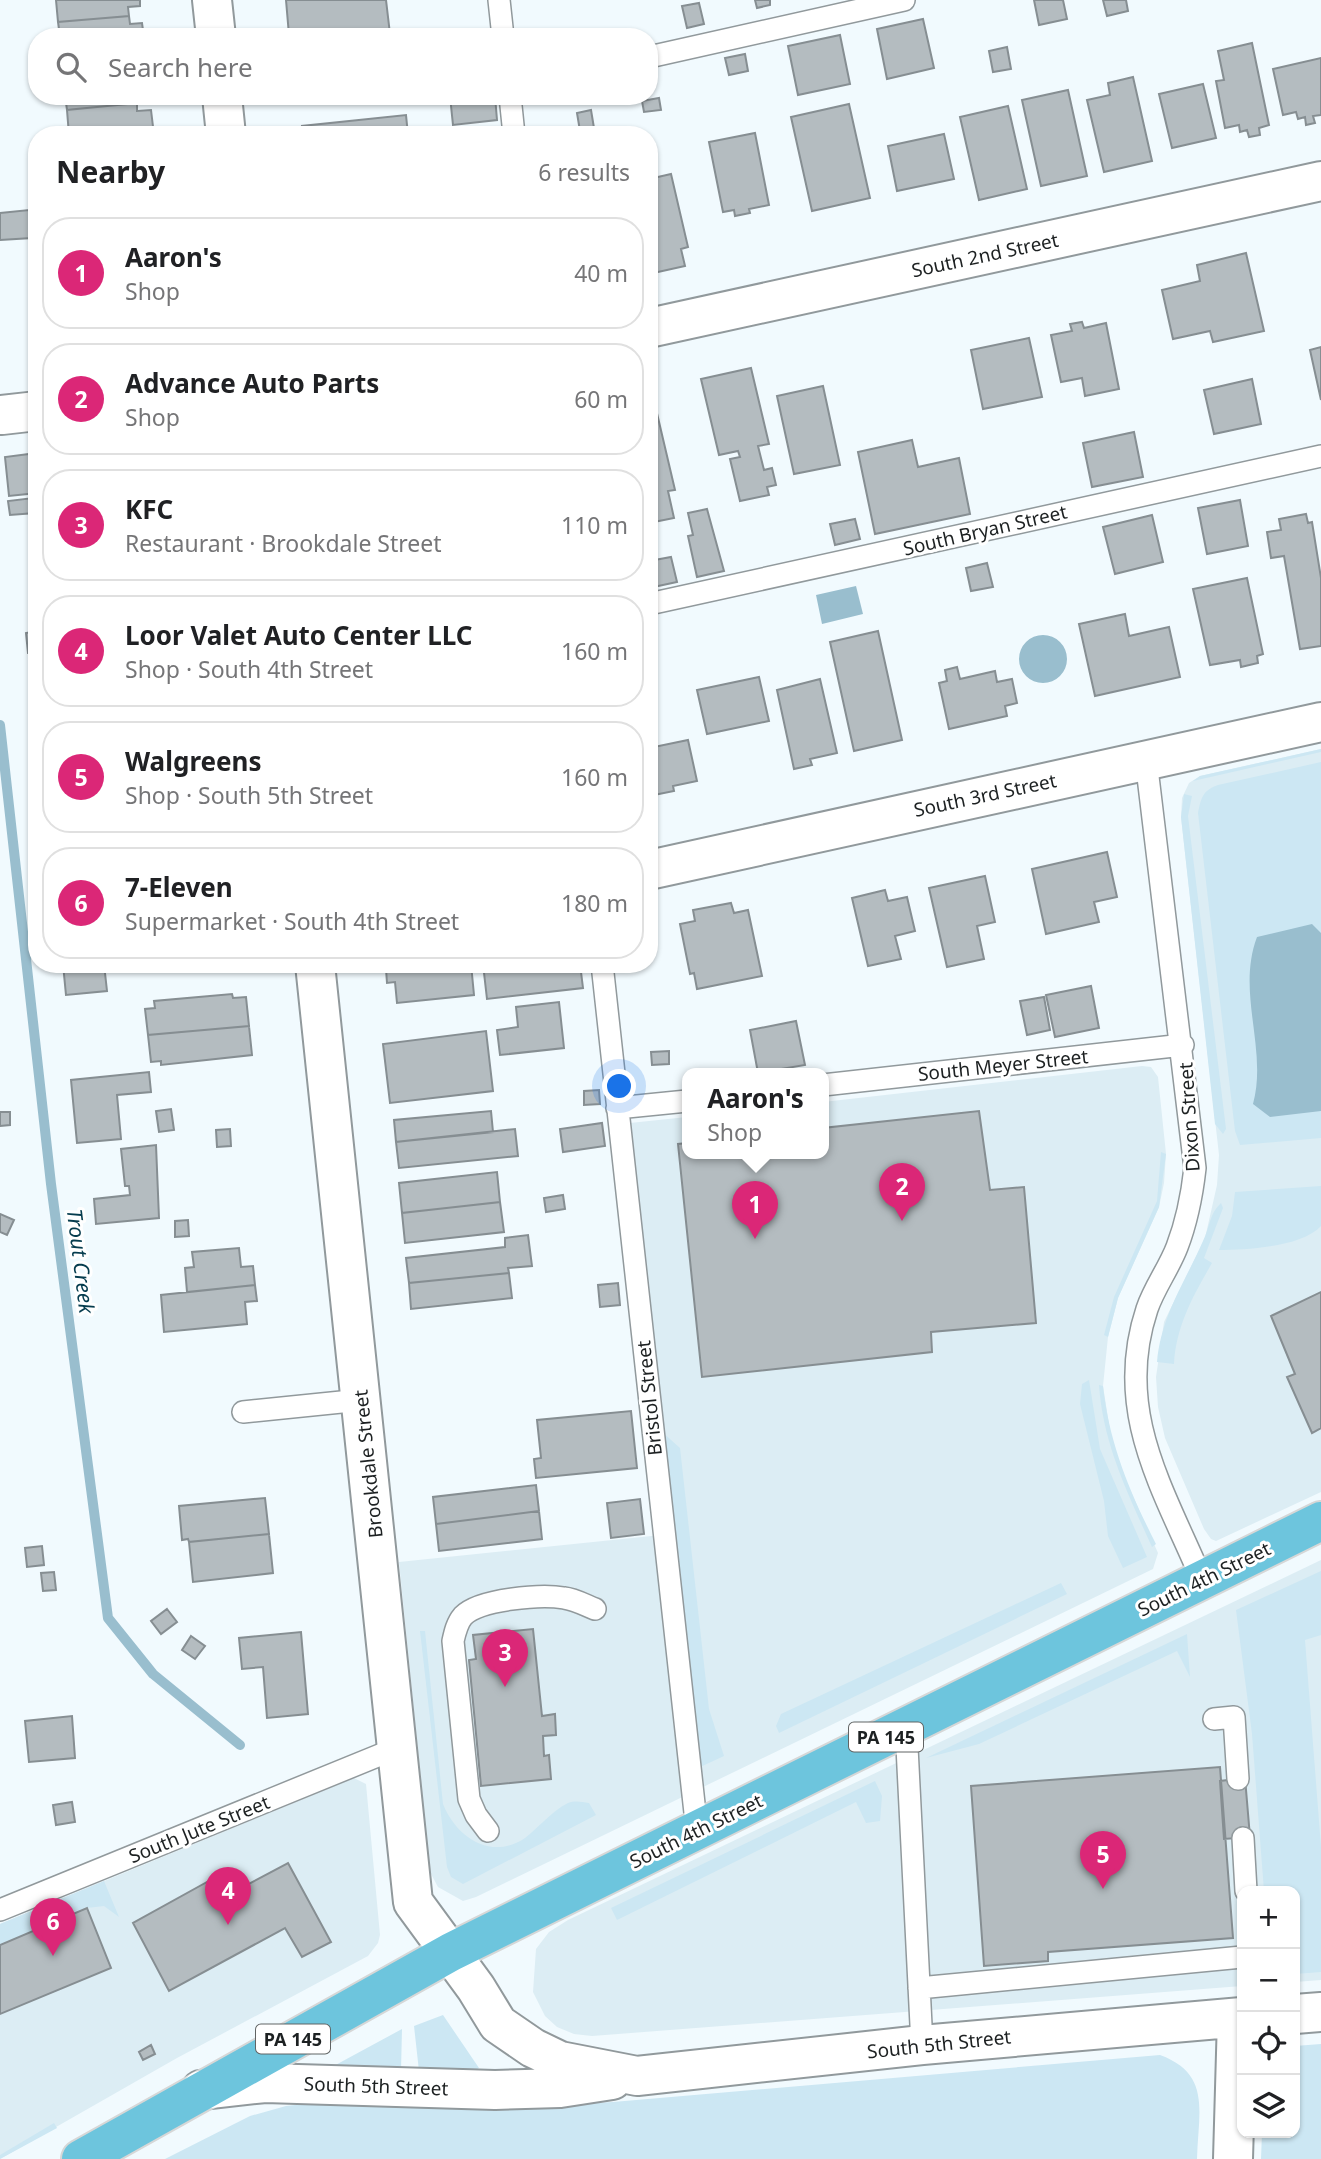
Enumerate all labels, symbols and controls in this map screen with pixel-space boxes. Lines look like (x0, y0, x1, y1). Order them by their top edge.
search box (28, 28, 658, 105)
icon: search (52, 48, 90, 86)
text: Search here (108, 49, 253, 85)
text: Nearby (56, 151, 165, 192)
text: 6 results (538, 156, 630, 188)
street label: South 2nd Street (909, 227, 1061, 283)
text: Aaron's (125, 239, 222, 275)
text: 1 (74, 257, 88, 289)
text: 40 m (574, 257, 628, 289)
text: Shop (125, 275, 180, 307)
text: Advance Auto Parts (125, 365, 379, 401)
text: 2 (74, 383, 88, 415)
text: 60 m (574, 383, 628, 415)
text: Shop (125, 401, 180, 433)
text: KFC (125, 491, 173, 527)
street label: South Bryan Street (900, 498, 1070, 562)
text: 3 (74, 509, 88, 541)
text: 110 m (561, 509, 628, 541)
text: Restaurant · Brookdale Street (125, 527, 442, 559)
text: Loor Valet Auto Center LLC (125, 617, 472, 653)
text: 4 (74, 635, 88, 667)
text: 160 m (561, 635, 628, 667)
text: Shop · South 4th Street (125, 653, 373, 685)
text: Walgreens (125, 743, 261, 779)
text: 5 (74, 761, 88, 793)
text: 160 m (561, 761, 628, 793)
street label: South 3rd Street (911, 767, 1059, 823)
text: Shop · South 5th Street (125, 779, 373, 811)
text: 7-Eleven (125, 869, 233, 905)
text: 6 (74, 887, 88, 919)
text: 180 m (561, 887, 628, 919)
text: Supermarket · South 4th Street (125, 905, 459, 937)
street label: South Meyer Street (917, 1043, 1090, 1087)
street label: Dixon Street (1172, 1061, 1206, 1173)
popup (682, 1068, 829, 1159)
your location (602, 1069, 636, 1103)
text: Aaron's (707, 1080, 804, 1116)
text: Shop (707, 1116, 762, 1148)
pin: 2 (879, 1163, 925, 1221)
pin: 1 (732, 1181, 778, 1239)
water label: Trout Creek (61, 1207, 102, 1317)
street label: Bristol Street (630, 1339, 668, 1457)
street label: Brookdale Street (347, 1388, 389, 1539)
street label: South 4th Street (1133, 1536, 1275, 1622)
pin: 3 (482, 1629, 528, 1687)
road number: PA 145 (849, 1722, 923, 1752)
street label: South 4th Street (625, 1788, 767, 1874)
street label: South Jute Street (125, 1789, 273, 1869)
pin: 5 (1080, 1831, 1126, 1889)
pin: 4 (205, 1867, 251, 1925)
map controls (1237, 1886, 1300, 2138)
button: + (1237, 1886, 1300, 1949)
pin: 6 (30, 1898, 76, 1956)
button: − (1237, 1949, 1300, 2012)
button: locate (1237, 2012, 1300, 2075)
street label: South 5th Street (866, 2023, 1012, 2064)
road number: PA 145 (256, 2024, 330, 2054)
street label: South 5th Street (303, 2070, 449, 2102)
button: layers (1237, 2075, 1300, 2138)

